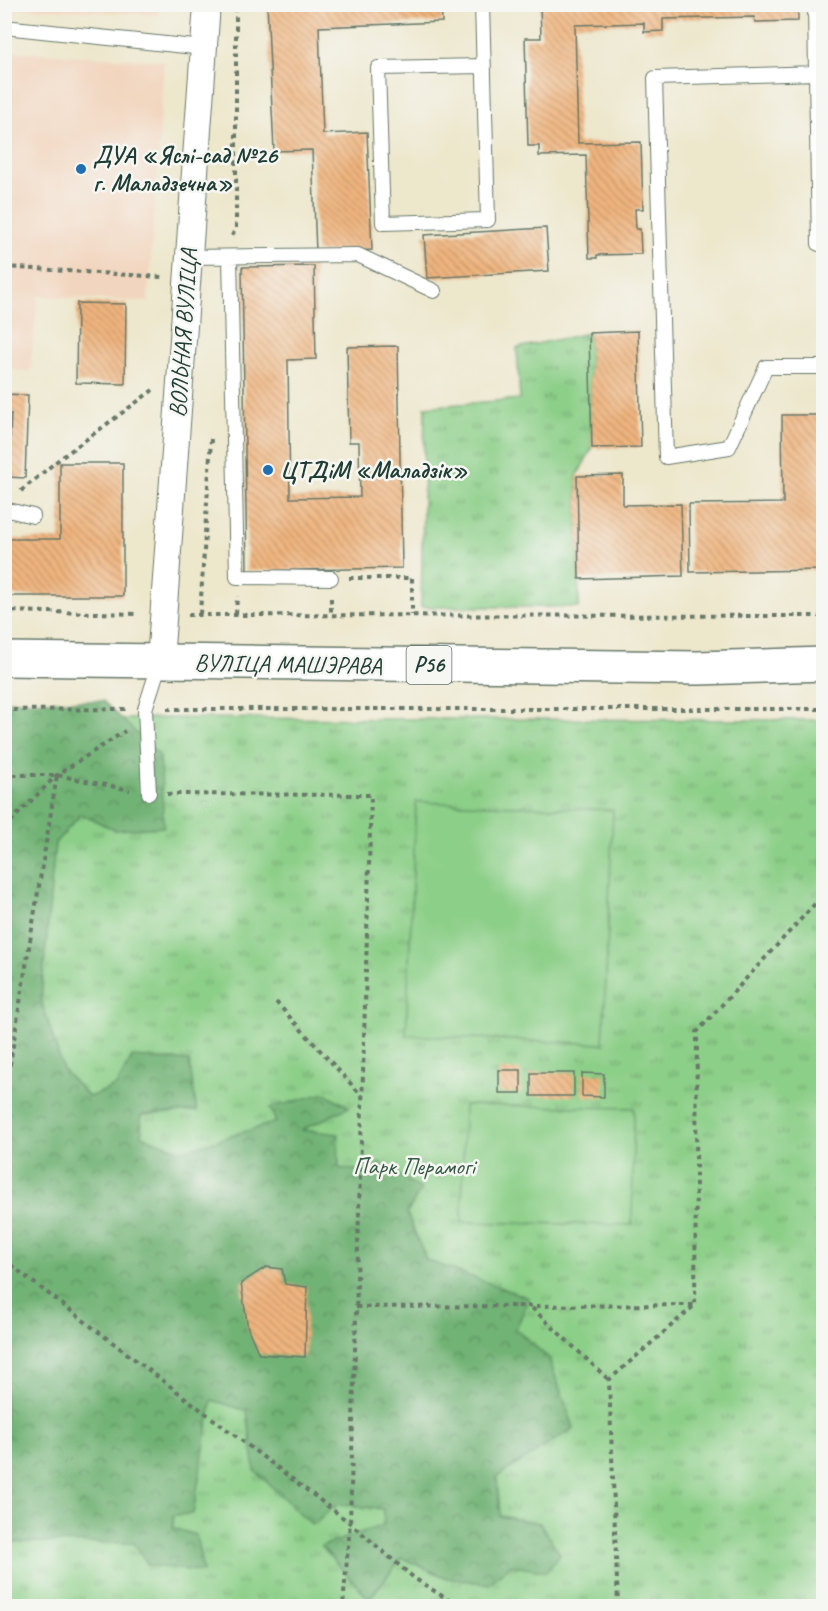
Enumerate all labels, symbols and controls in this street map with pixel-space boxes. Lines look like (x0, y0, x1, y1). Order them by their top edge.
place label: ДУА «Яслі-сад №26 г. Маладзечна» (93, 140, 279, 198)
marker: ДУА «Яслі-сад №26 г. Маладзечна» (74, 162, 88, 176)
street label: ВОЛЬНАЯ ВУЛІЦА (162, 247, 204, 418)
place label: ЦТДіМ «Маладзік» (280, 455, 468, 485)
marker: ЦТДіМ «Маладзік» (261, 463, 275, 477)
road number: Р56 (406, 646, 452, 684)
street label: ВУЛІЦА МАШЭРАВА (194, 647, 383, 681)
park label: Парк Перамогі (353, 1151, 477, 1181)

